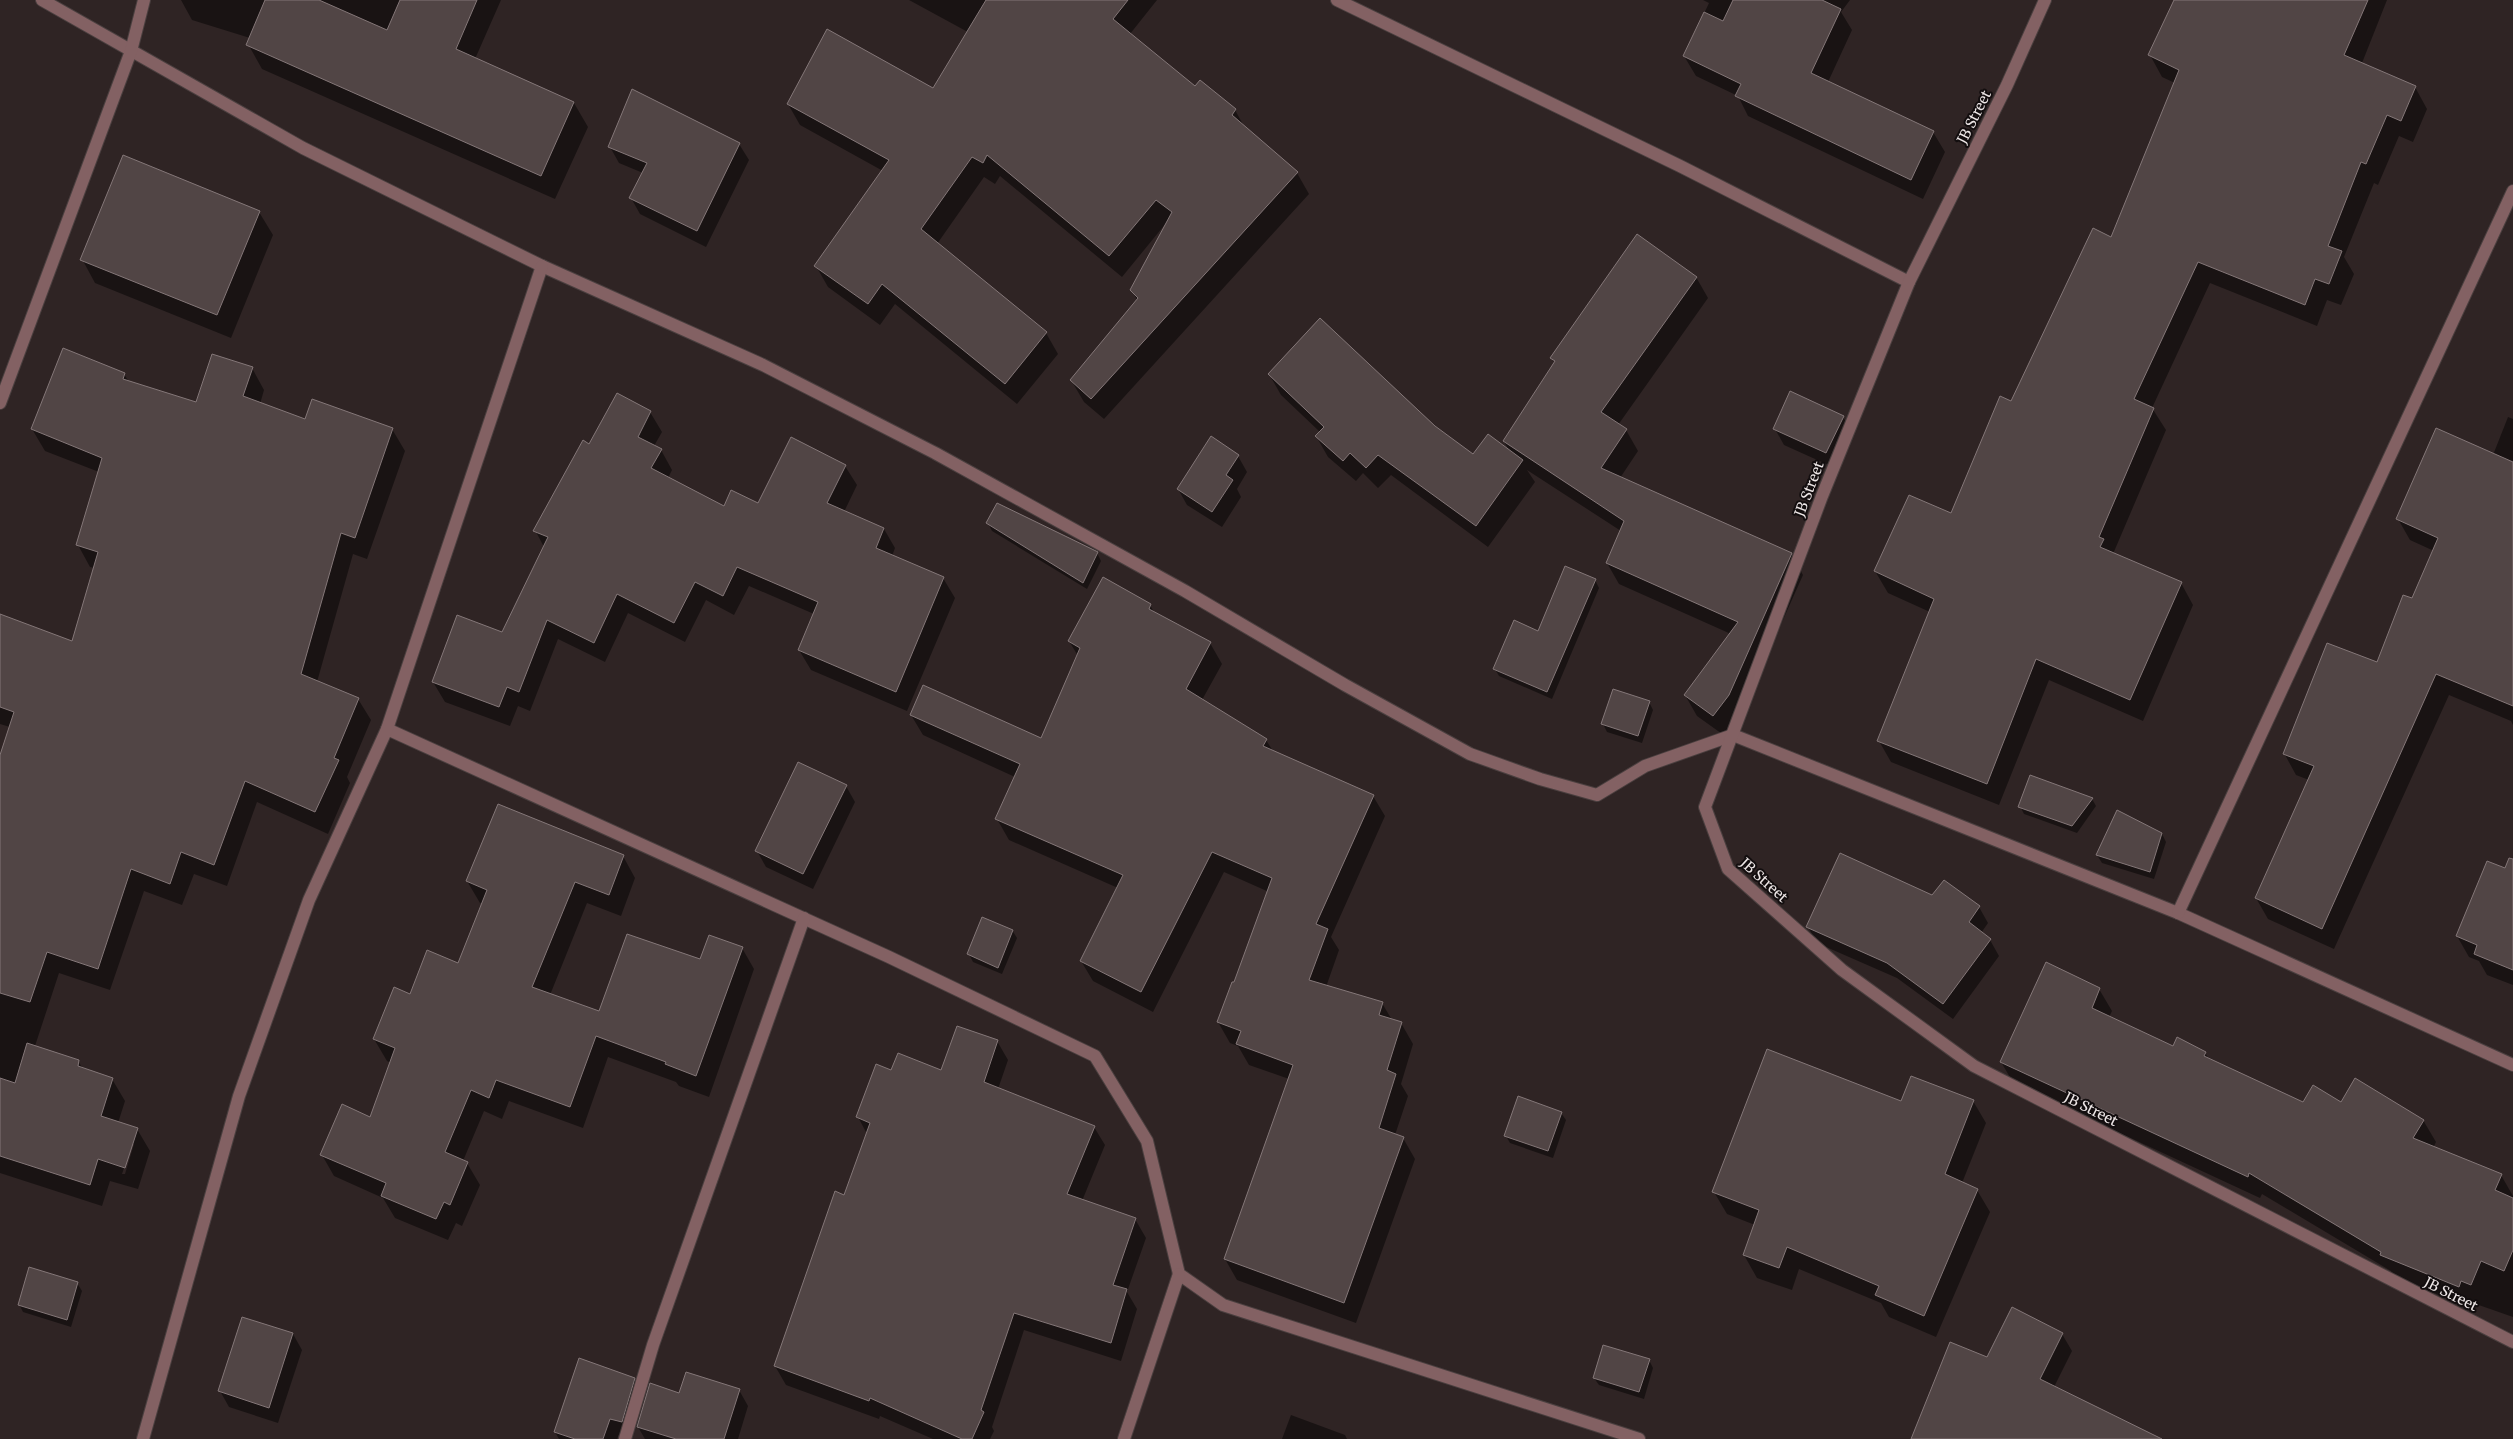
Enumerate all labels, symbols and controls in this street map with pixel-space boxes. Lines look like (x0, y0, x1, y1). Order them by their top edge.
street label: JB Street (1952, 87, 1995, 148)
street label: JB Street (1790, 458, 1828, 520)
street label: JB Street (1736, 853, 1792, 906)
street label: JB Street (2060, 1087, 2121, 1130)
street label: JB Street (2420, 1272, 2481, 1315)

